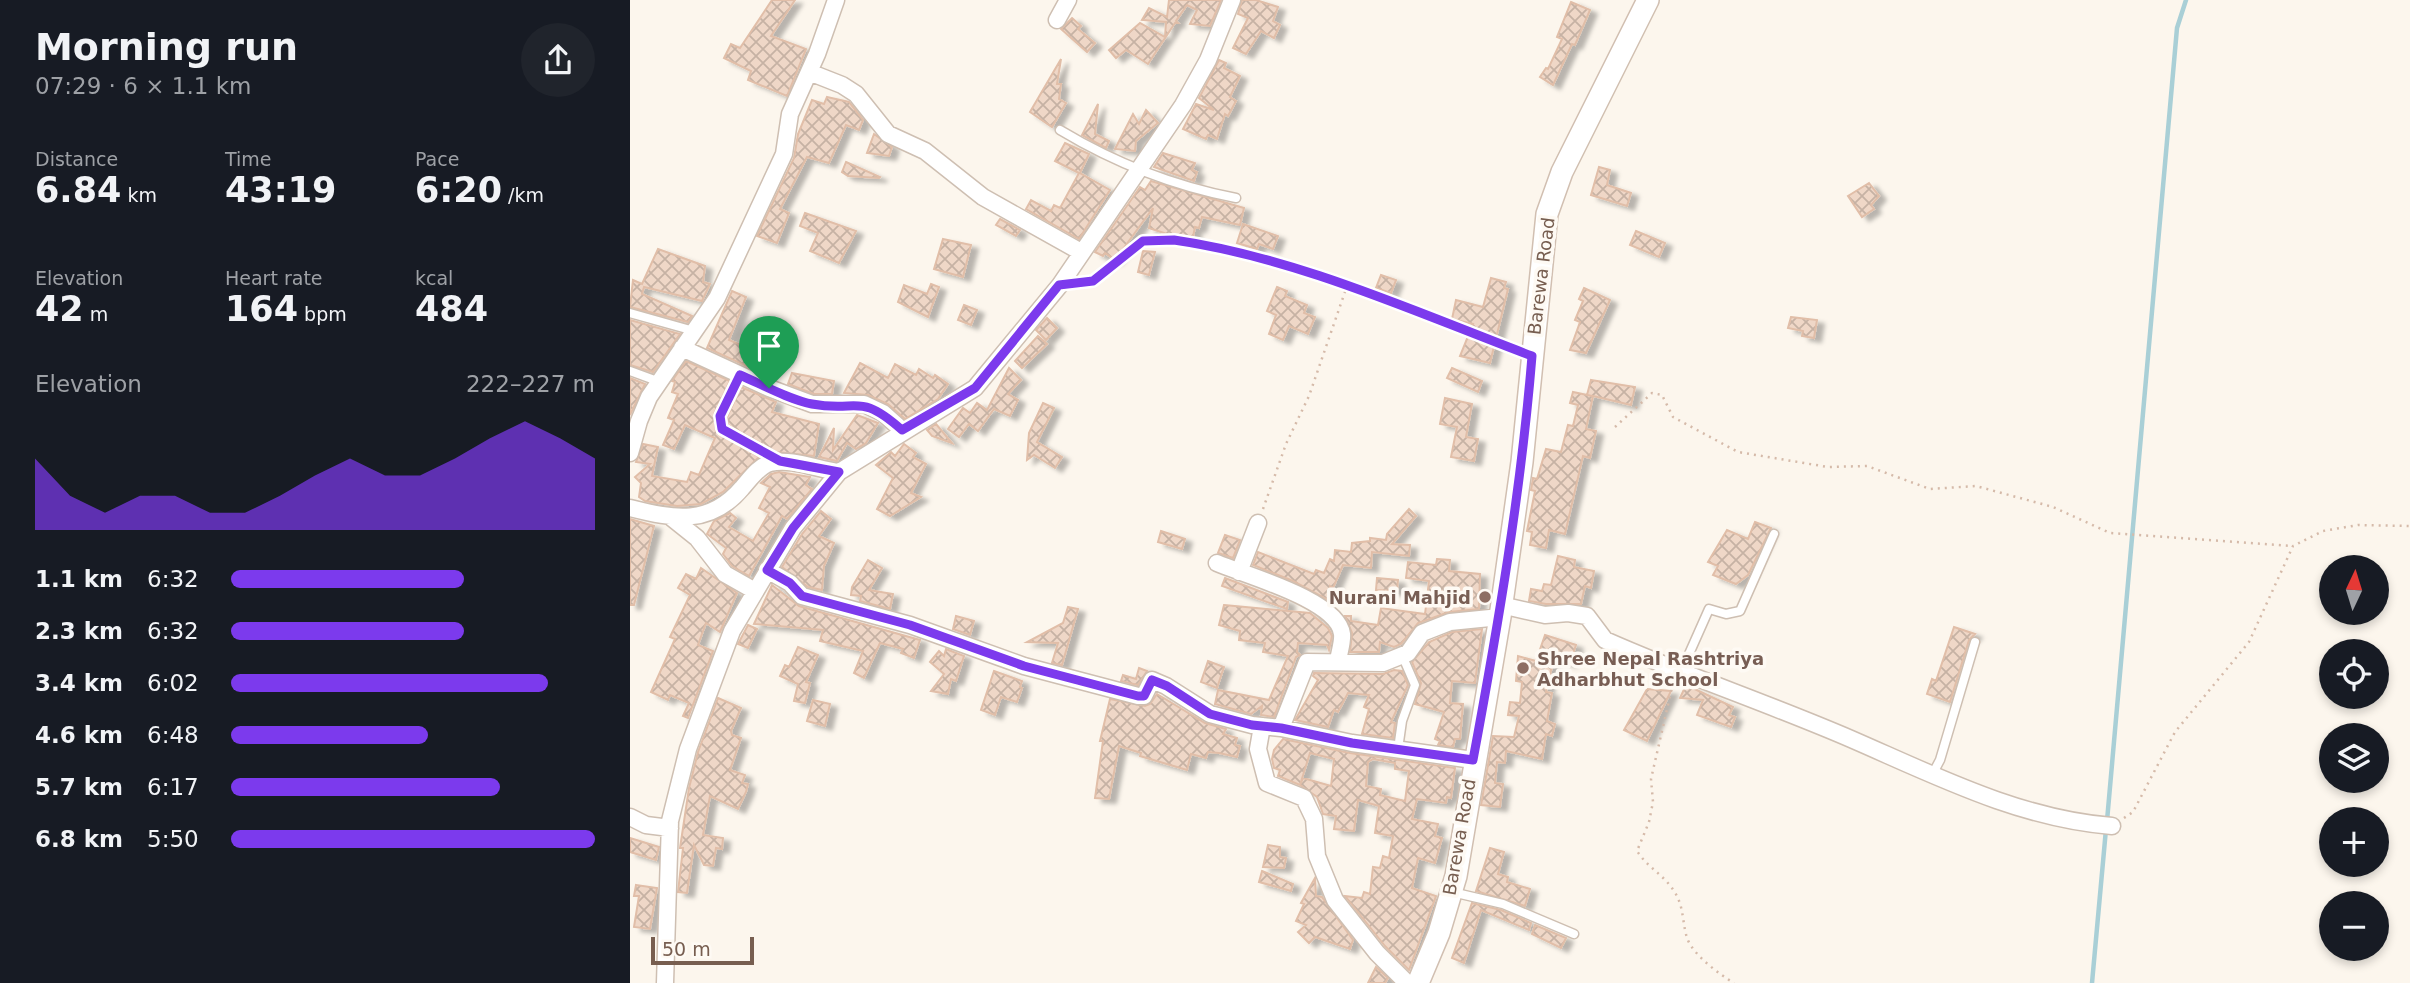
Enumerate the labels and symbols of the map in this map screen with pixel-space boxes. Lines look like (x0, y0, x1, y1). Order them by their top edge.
street label: Barewa Road (1523, 216, 1559, 336)
pin (739, 316, 799, 388)
north arrow (2319, 555, 2389, 625)
place label: Nurani Mahjid (1329, 587, 1471, 608)
marker: Nurani Mahjid (1477, 589, 1493, 605)
place label: Shree Nepal Rashtriya Adharbhut School (1537, 648, 1764, 690)
marker: Shree Nepal Rashtriya Adharbhut School (1515, 660, 1531, 676)
street label: Barewa Road (1438, 777, 1480, 897)
scale bar (651, 934, 754, 966)

